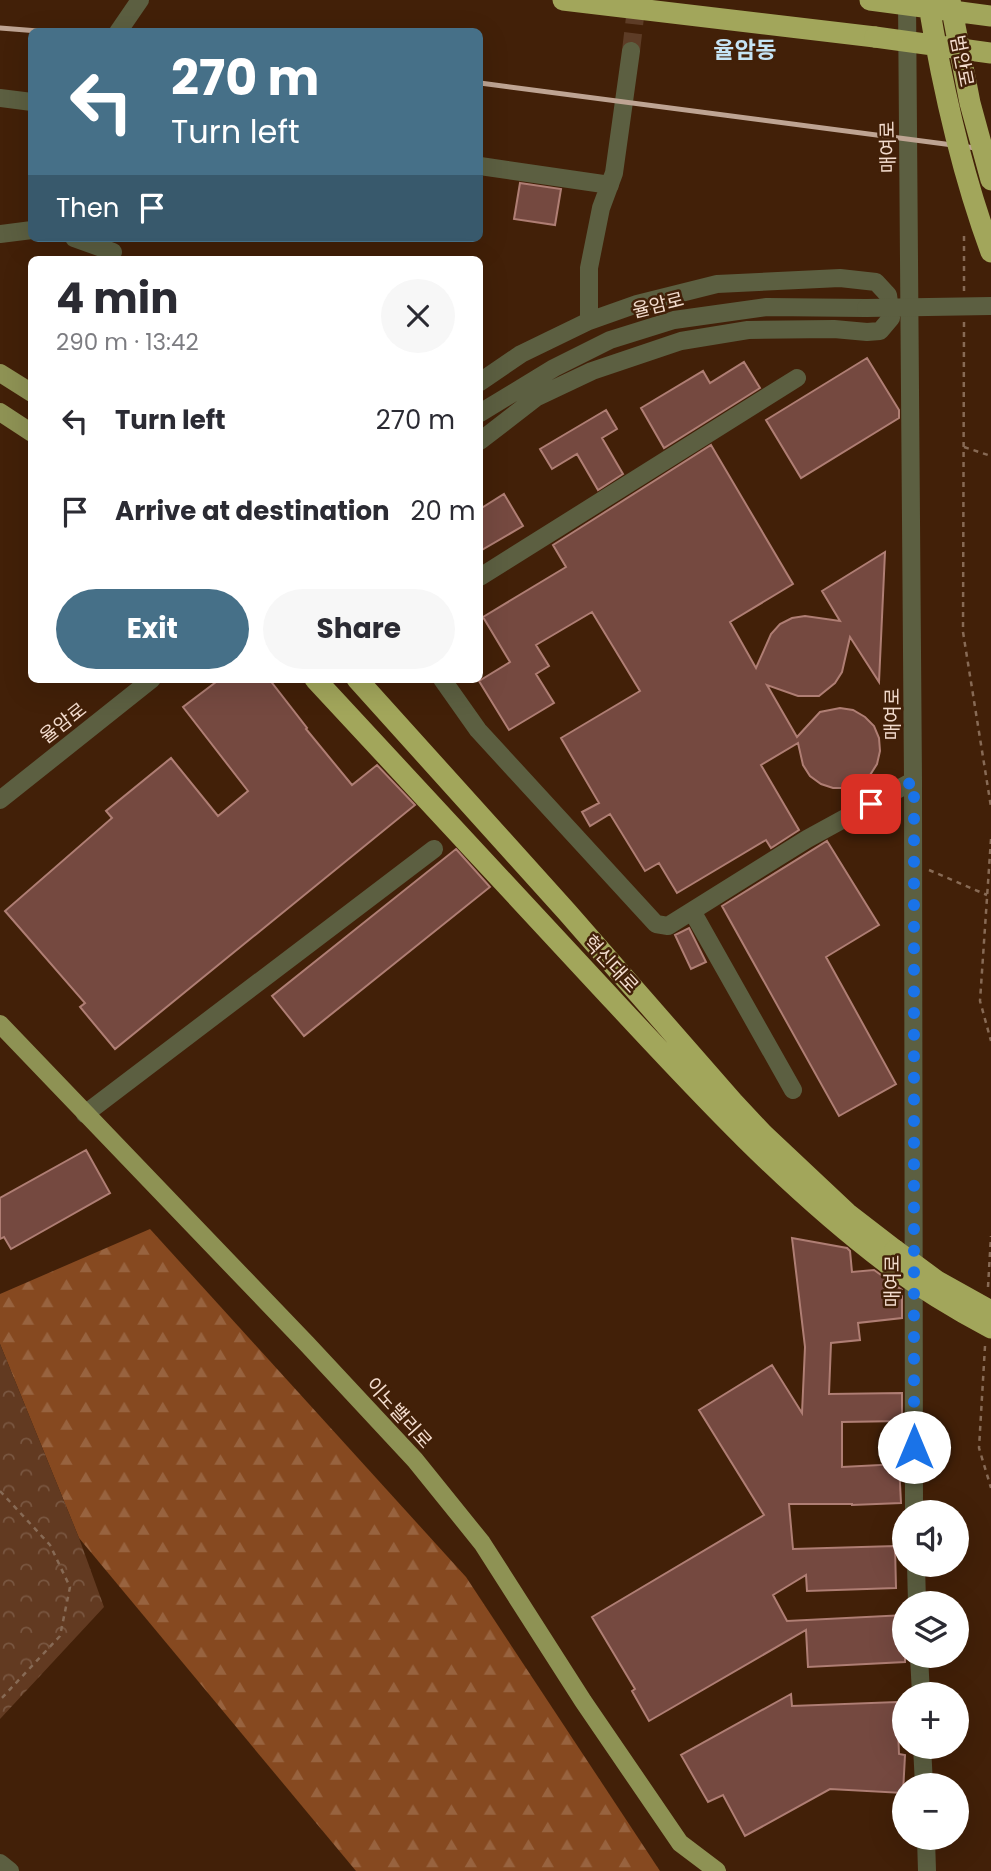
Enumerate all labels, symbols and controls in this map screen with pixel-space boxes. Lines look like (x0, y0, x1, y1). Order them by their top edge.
street label: 범안로 (944, 33, 980, 89)
district label: 율암동 (713, 34, 777, 66)
text: 270 m (171, 44, 319, 112)
icon: left (56, 56, 147, 147)
text: Turn left (171, 109, 300, 154)
street label: 매여로 (874, 121, 902, 173)
icon: arrive (133, 189, 171, 227)
text: Then (56, 190, 119, 226)
text: 4 min (56, 269, 179, 328)
button: close (381, 279, 455, 353)
street label: 율암로 (629, 286, 687, 324)
text: 290 m · 13:42 (56, 326, 199, 358)
icon: left (56, 402, 94, 440)
text: Turn left (115, 402, 226, 438)
text: 270 m (376, 402, 455, 438)
icon: arrive (56, 493, 94, 531)
text: Arrive at destination (115, 493, 390, 529)
text: 20 m (411, 493, 476, 529)
button: Exit (56, 589, 249, 669)
button: Share (263, 589, 455, 669)
street label: 매여로 (879, 688, 906, 740)
street label: 율암로 (34, 696, 92, 750)
pin (841, 774, 901, 834)
icon: arrive (852, 785, 890, 823)
street label: 혁신대로 (577, 929, 645, 999)
street label: 매여로 (879, 1255, 906, 1307)
street label: 이노밸리로 (360, 1371, 438, 1455)
position arrow (877, 1410, 951, 1484)
map controls (892, 1500, 969, 1850)
button: sound (892, 1500, 969, 1577)
button: layers (892, 1591, 969, 1668)
button: + (892, 1682, 969, 1759)
button: − (892, 1773, 969, 1850)

